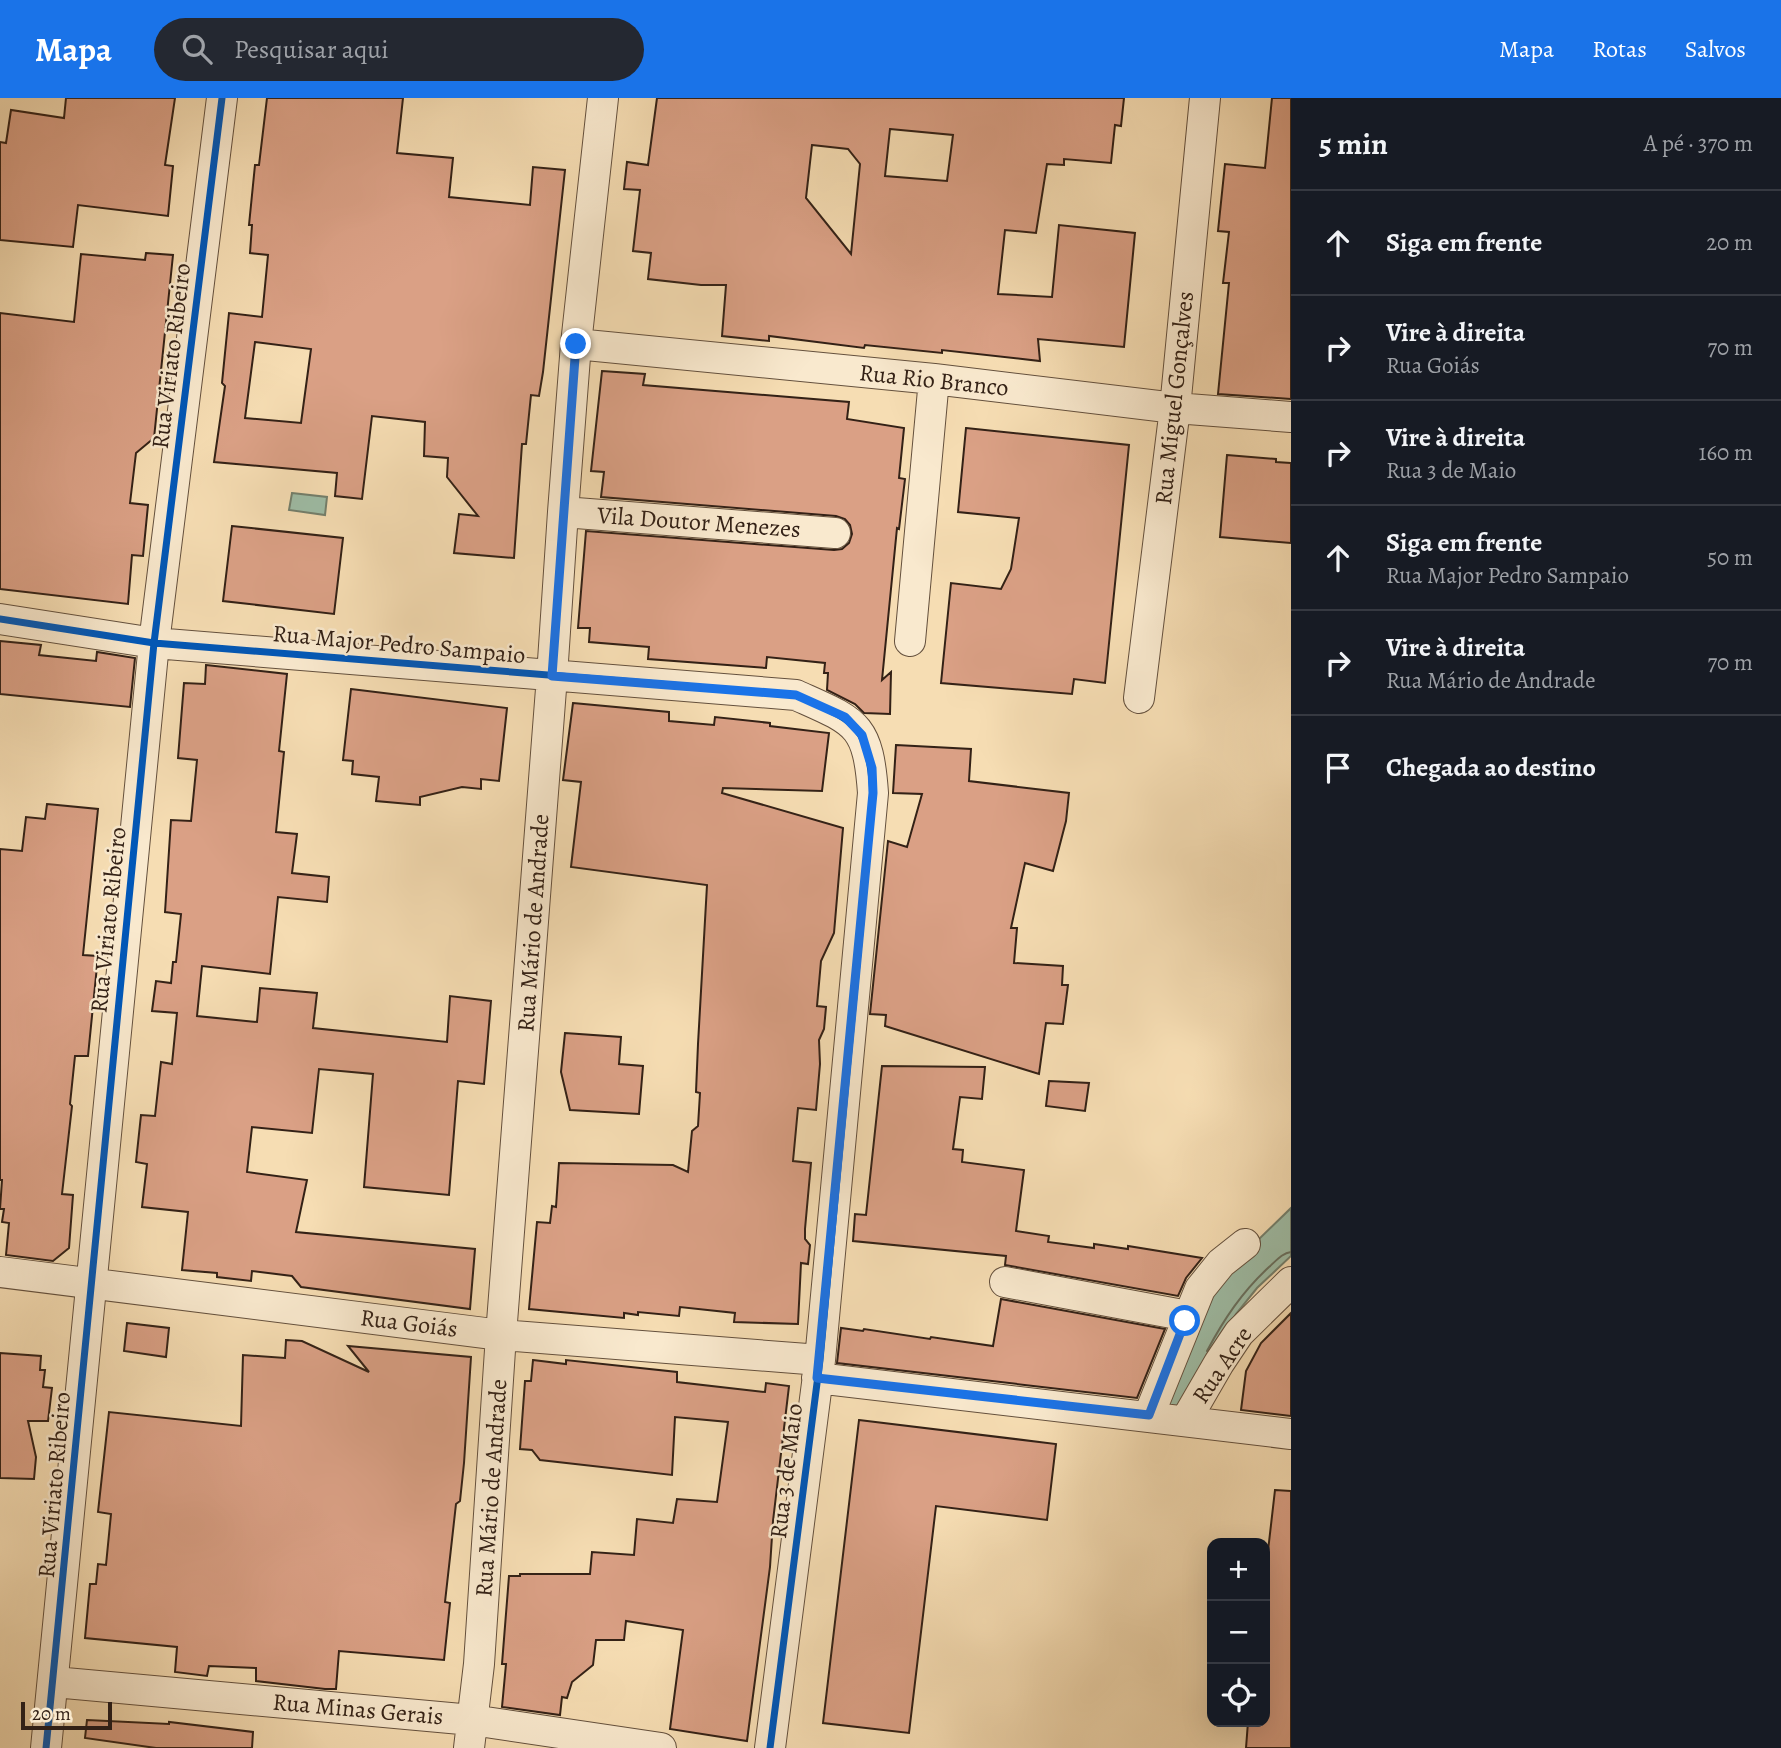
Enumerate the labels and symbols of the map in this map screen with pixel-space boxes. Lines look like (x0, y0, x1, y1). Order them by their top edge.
street label: Rua Viriato Ribeiro (144, 261, 198, 451)
street label: Rua Miguel Gonçalves (1147, 290, 1201, 506)
route end (560, 328, 591, 359)
street label: Rua Rio Branco (858, 356, 1010, 404)
street label: Vila Doutor Menezes (595, 499, 802, 545)
street label: Rua Major Pedro Sampaio (271, 617, 527, 671)
street label: Rua Mário de Andrade (509, 813, 557, 1033)
street label: Rua Viriato Ribeiro (82, 825, 134, 1015)
street label: Rua Goiás (358, 1301, 460, 1345)
route start (1169, 1305, 1200, 1336)
street label: Rua Acre (1185, 1320, 1259, 1410)
street label: Rua Mário de Andrade (467, 1378, 515, 1598)
street label: Rua Viriato Ribeiro (30, 1390, 78, 1579)
street label: Rua 3 de Maio (762, 1402, 810, 1540)
street label: Rua Minas Gerais (271, 1686, 445, 1732)
scale bar (21, 1699, 112, 1731)

